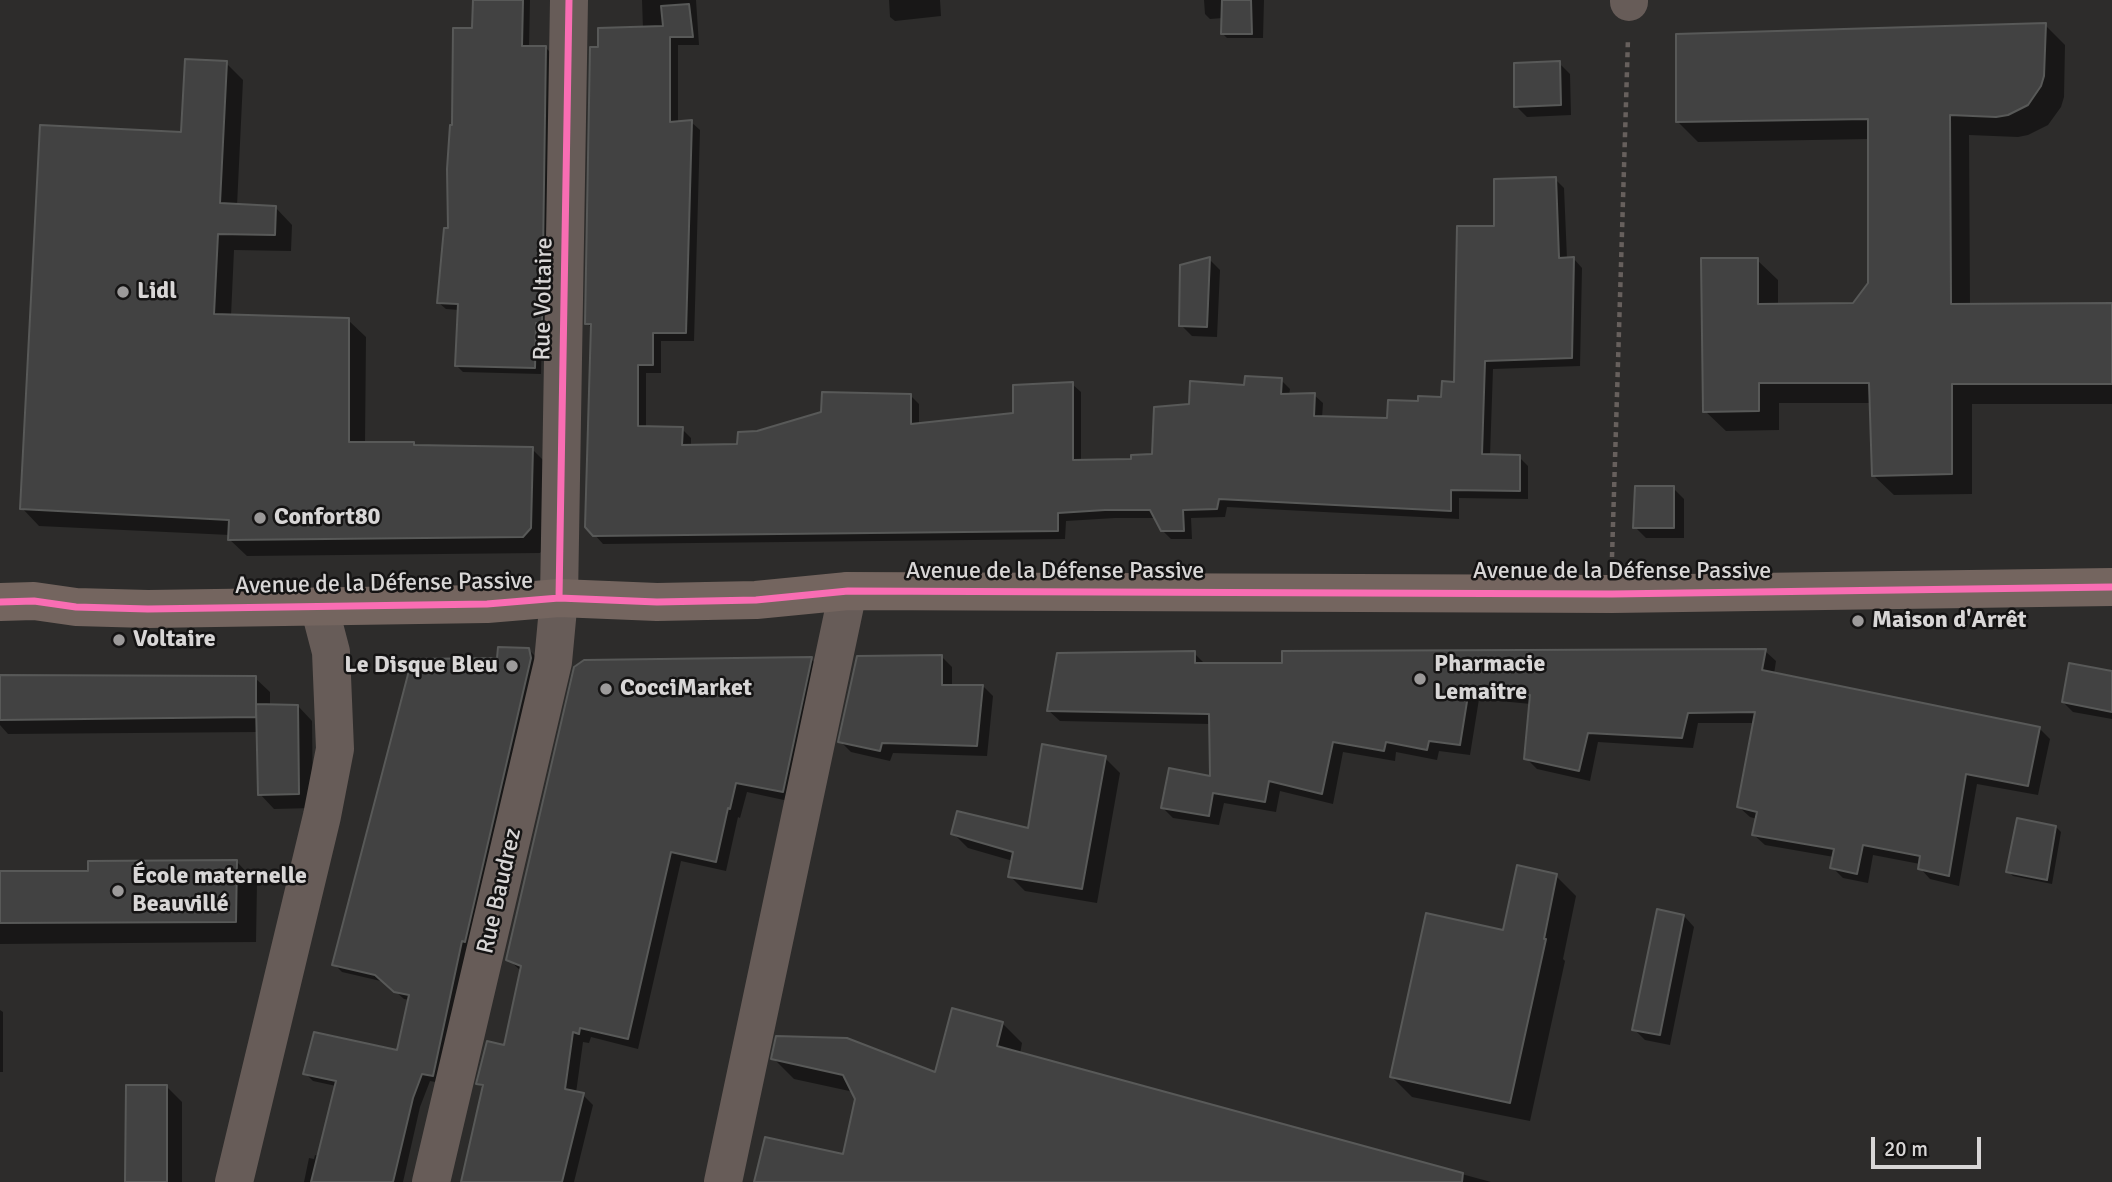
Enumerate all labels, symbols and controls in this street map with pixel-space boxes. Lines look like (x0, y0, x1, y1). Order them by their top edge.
street label: Rue Voltaire (529, 237, 559, 361)
place label: Lidl (137, 278, 177, 306)
marker: Lidl (115, 284, 131, 300)
place label: Confort80 (274, 504, 381, 532)
marker: Confort80 (252, 510, 268, 526)
street label: Avenue de la Défense Passive (906, 558, 1204, 586)
street label: Avenue de la Défense Passive (1473, 558, 1771, 586)
street label: Avenue de la Défense Passive (235, 567, 533, 601)
place label: Maison d'Arrêt (1872, 607, 2027, 635)
marker: Maison d'Arrêt (1850, 613, 1866, 629)
place label: Voltaire (133, 626, 216, 654)
marker: Voltaire (111, 632, 127, 648)
place label: Pharmacie Lemaitre (1434, 651, 1545, 707)
place label: Le Disque Bleu (344, 652, 498, 680)
marker: Le Disque Bleu (504, 658, 520, 674)
marker: Pharmacie Lemaitre (1412, 671, 1428, 687)
place label: CocciMarket (620, 675, 752, 703)
marker: CocciMarket (598, 681, 614, 697)
street label: Rue Baudrez (472, 825, 528, 957)
place label: École maternelle Beauvillé (132, 863, 307, 919)
marker: École maternelle Beauvillé (110, 883, 126, 899)
scale bar (1874, 1122, 1984, 1166)
text: 20 m (1884, 1136, 1928, 1162)

